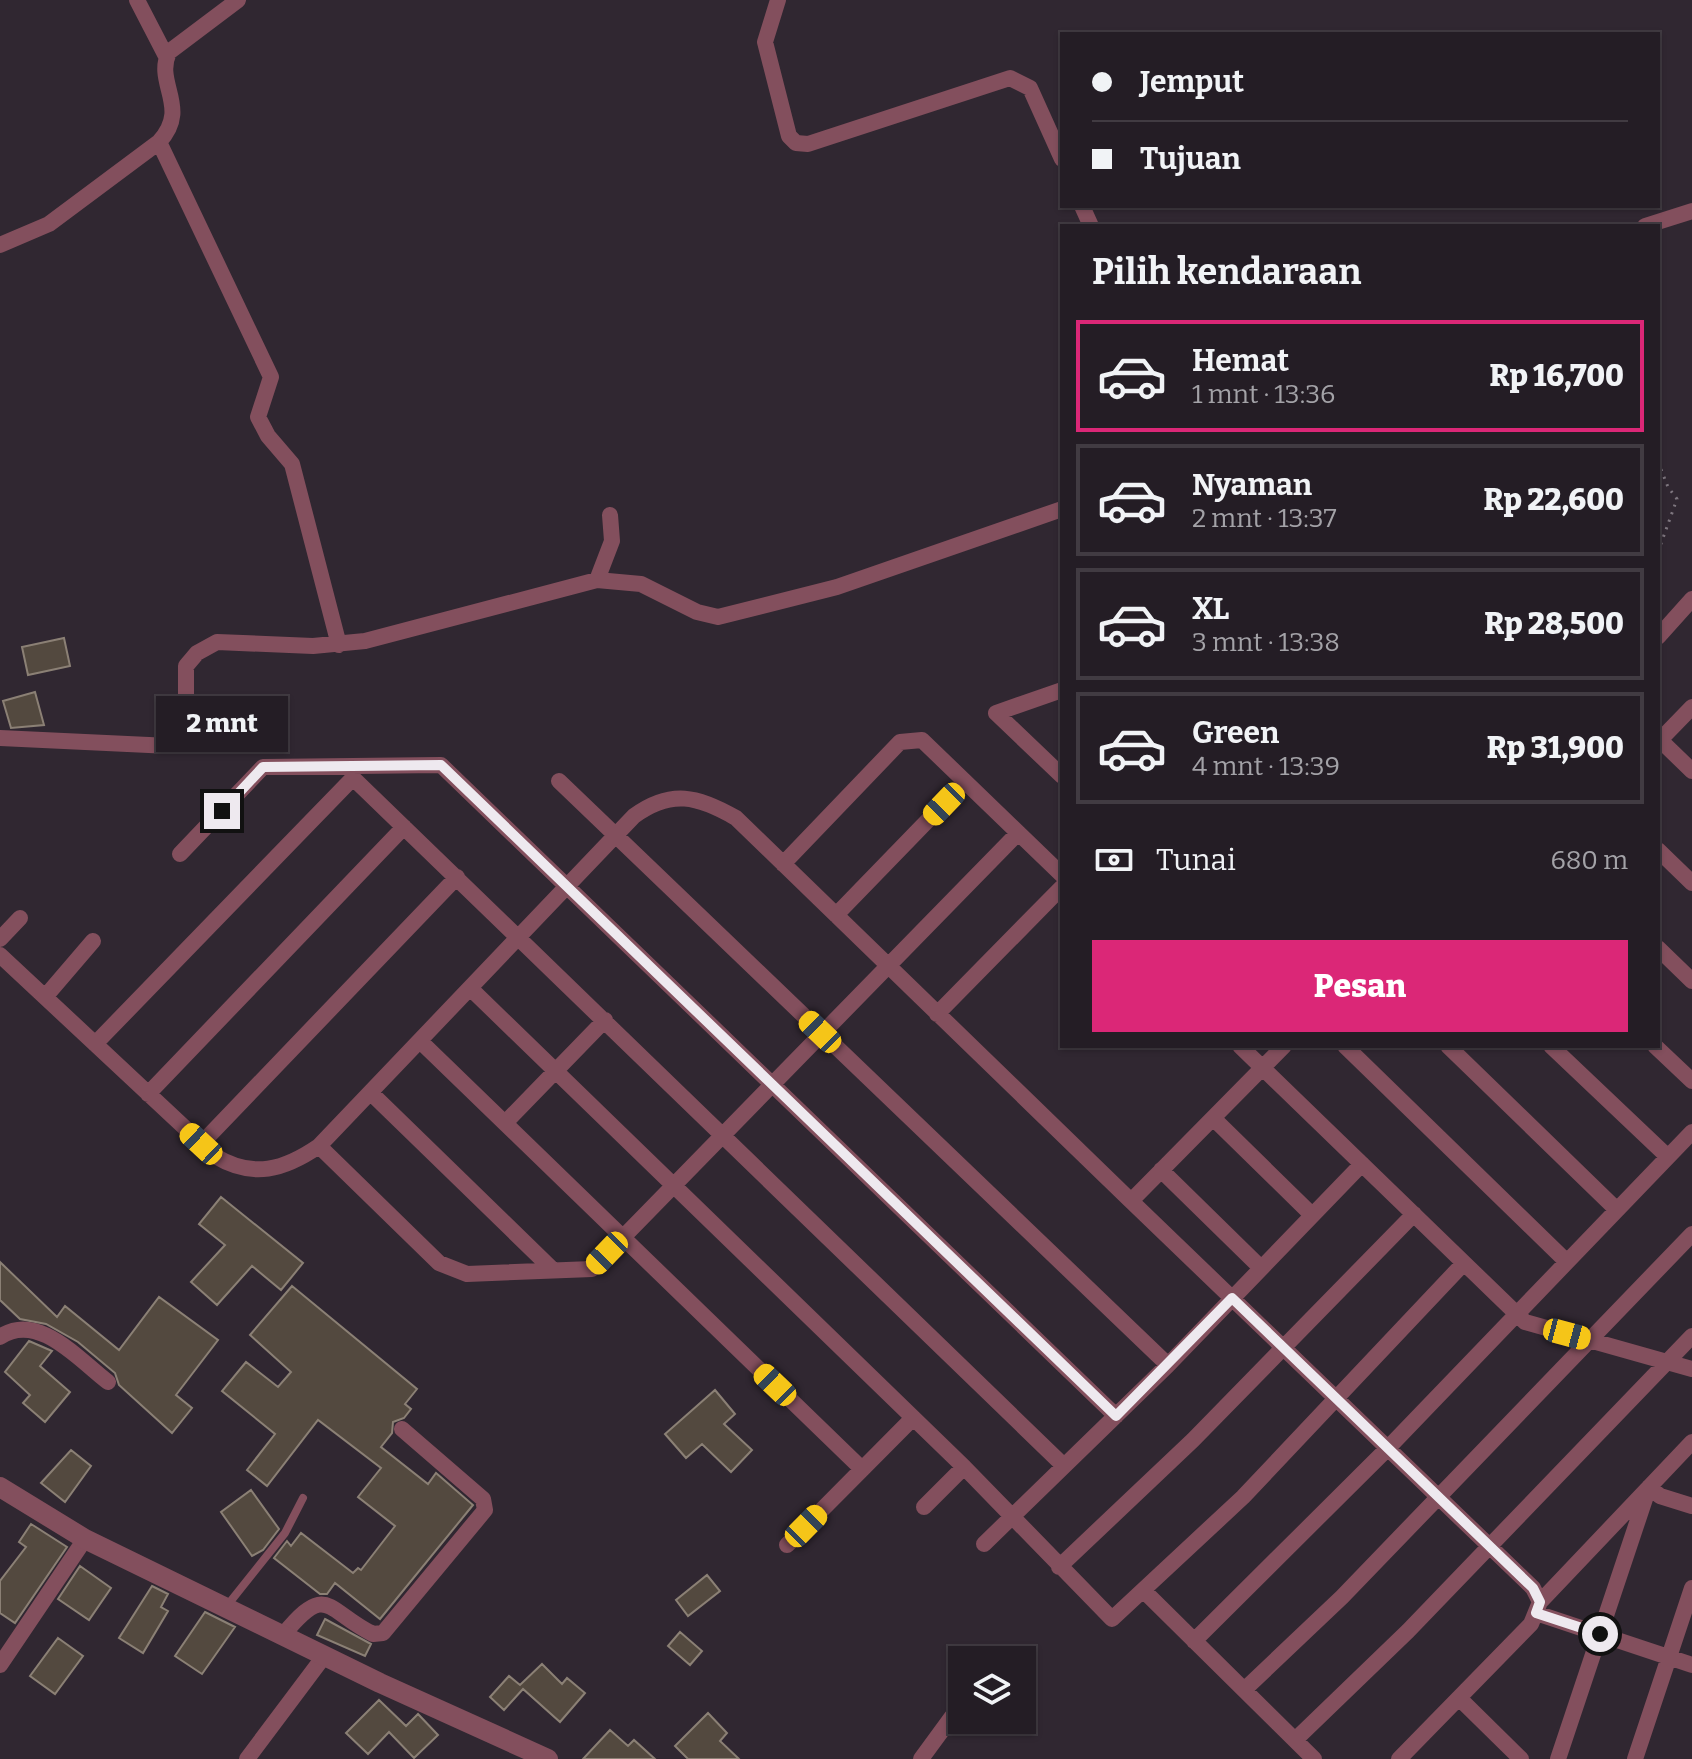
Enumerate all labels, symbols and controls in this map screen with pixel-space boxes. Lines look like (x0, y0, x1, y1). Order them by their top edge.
text: Jemput (1140, 64, 1244, 100)
text: Tujuan (1140, 141, 1241, 177)
text: Pilih kendaraan (1092, 250, 1362, 294)
icon: car (1096, 340, 1168, 412)
text: Hemat (1192, 343, 1289, 379)
text: Rp 16,700 (1489, 358, 1624, 394)
text: 1 mnt · 13:36 (1192, 379, 1335, 410)
icon: car (1096, 464, 1168, 536)
text: Nyaman (1192, 467, 1312, 503)
text: Rp 22,600 (1484, 482, 1624, 518)
text: 2 mnt · 13:37 (1192, 503, 1337, 534)
icon: car (1096, 588, 1168, 660)
text: XL (1192, 591, 1229, 627)
text: Rp 28,500 (1484, 606, 1624, 642)
text: 3 mnt · 13:38 (1192, 627, 1340, 658)
callout: 2 mnt (156, 695, 288, 751)
text: 2 mnt (186, 708, 258, 739)
icon: car (1096, 712, 1168, 784)
text: Green (1192, 715, 1279, 751)
text: Rp 31,900 (1487, 730, 1624, 766)
text: 4 mnt · 13:39 (1192, 751, 1340, 782)
car (919, 778, 969, 830)
route end (204, 793, 240, 829)
icon: cash (1092, 838, 1136, 882)
text: Tunai (1156, 842, 1236, 878)
text: 680 m (1550, 845, 1628, 876)
button: Pesan (1092, 940, 1628, 1032)
car (794, 1007, 846, 1057)
car (175, 1119, 227, 1169)
car (582, 1227, 632, 1279)
car (1541, 1316, 1593, 1352)
car (749, 1360, 801, 1410)
car (781, 1501, 831, 1551)
route start (1582, 1616, 1618, 1652)
map controls (948, 1646, 1036, 1734)
button: layers (948, 1646, 1036, 1734)

